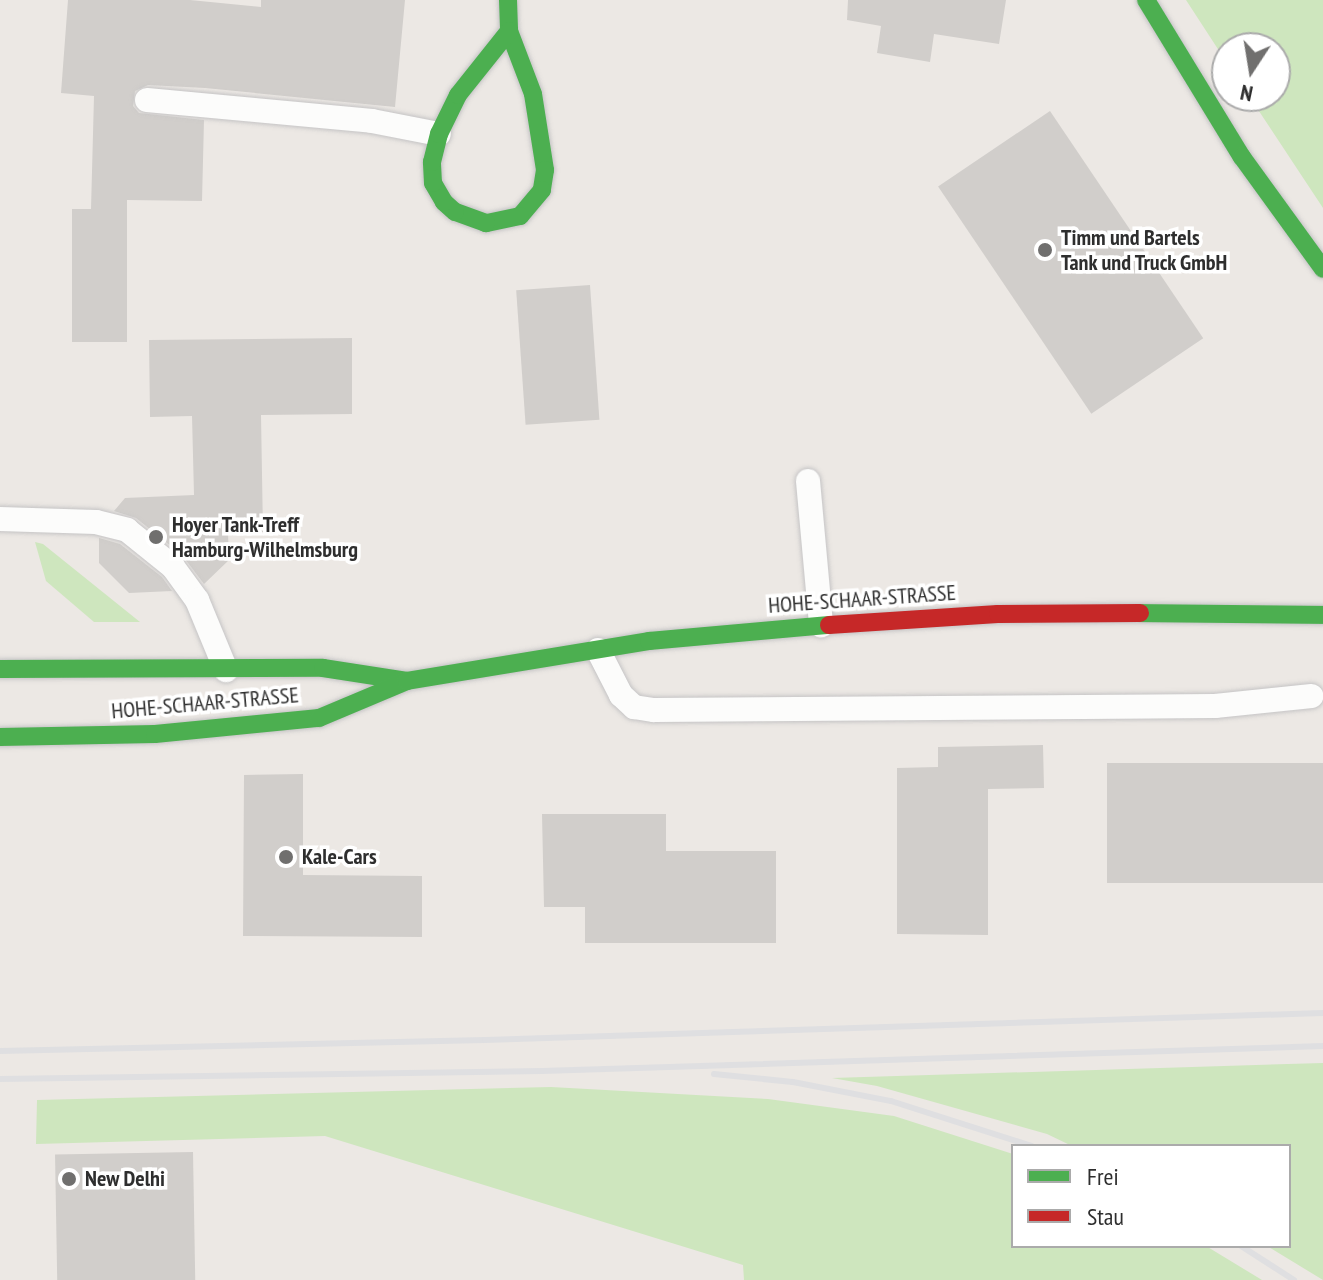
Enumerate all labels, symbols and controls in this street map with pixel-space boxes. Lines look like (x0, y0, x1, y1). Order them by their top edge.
north arrow (1211, 32, 1291, 112)
text: N (1238, 79, 1255, 108)
place label: Timm und Bartels Tank und Truck GmbH (1061, 224, 1229, 276)
marker: Timm und Bartels Tank und Truck GmbH (1036, 241, 1054, 259)
place label: Hoyer Tank-Treff Hamburg-Wilhelmsburg (172, 511, 358, 562)
marker: Hoyer Tank-Treff Hamburg-Wilhelmsburg (147, 528, 165, 546)
street label: HOHE-SCHAAR-STRASSE (767, 579, 957, 619)
street label: HOHE-SCHAAR-STRASSE (110, 682, 300, 724)
place label: Kale-Cars (302, 844, 377, 870)
marker: Kale-Cars (277, 848, 295, 866)
legend (1011, 1144, 1291, 1248)
text: Frei (1087, 1161, 1119, 1192)
place label: New Delhi (85, 1166, 165, 1192)
marker: New Delhi (60, 1170, 78, 1188)
text: Stau (1087, 1201, 1124, 1232)

